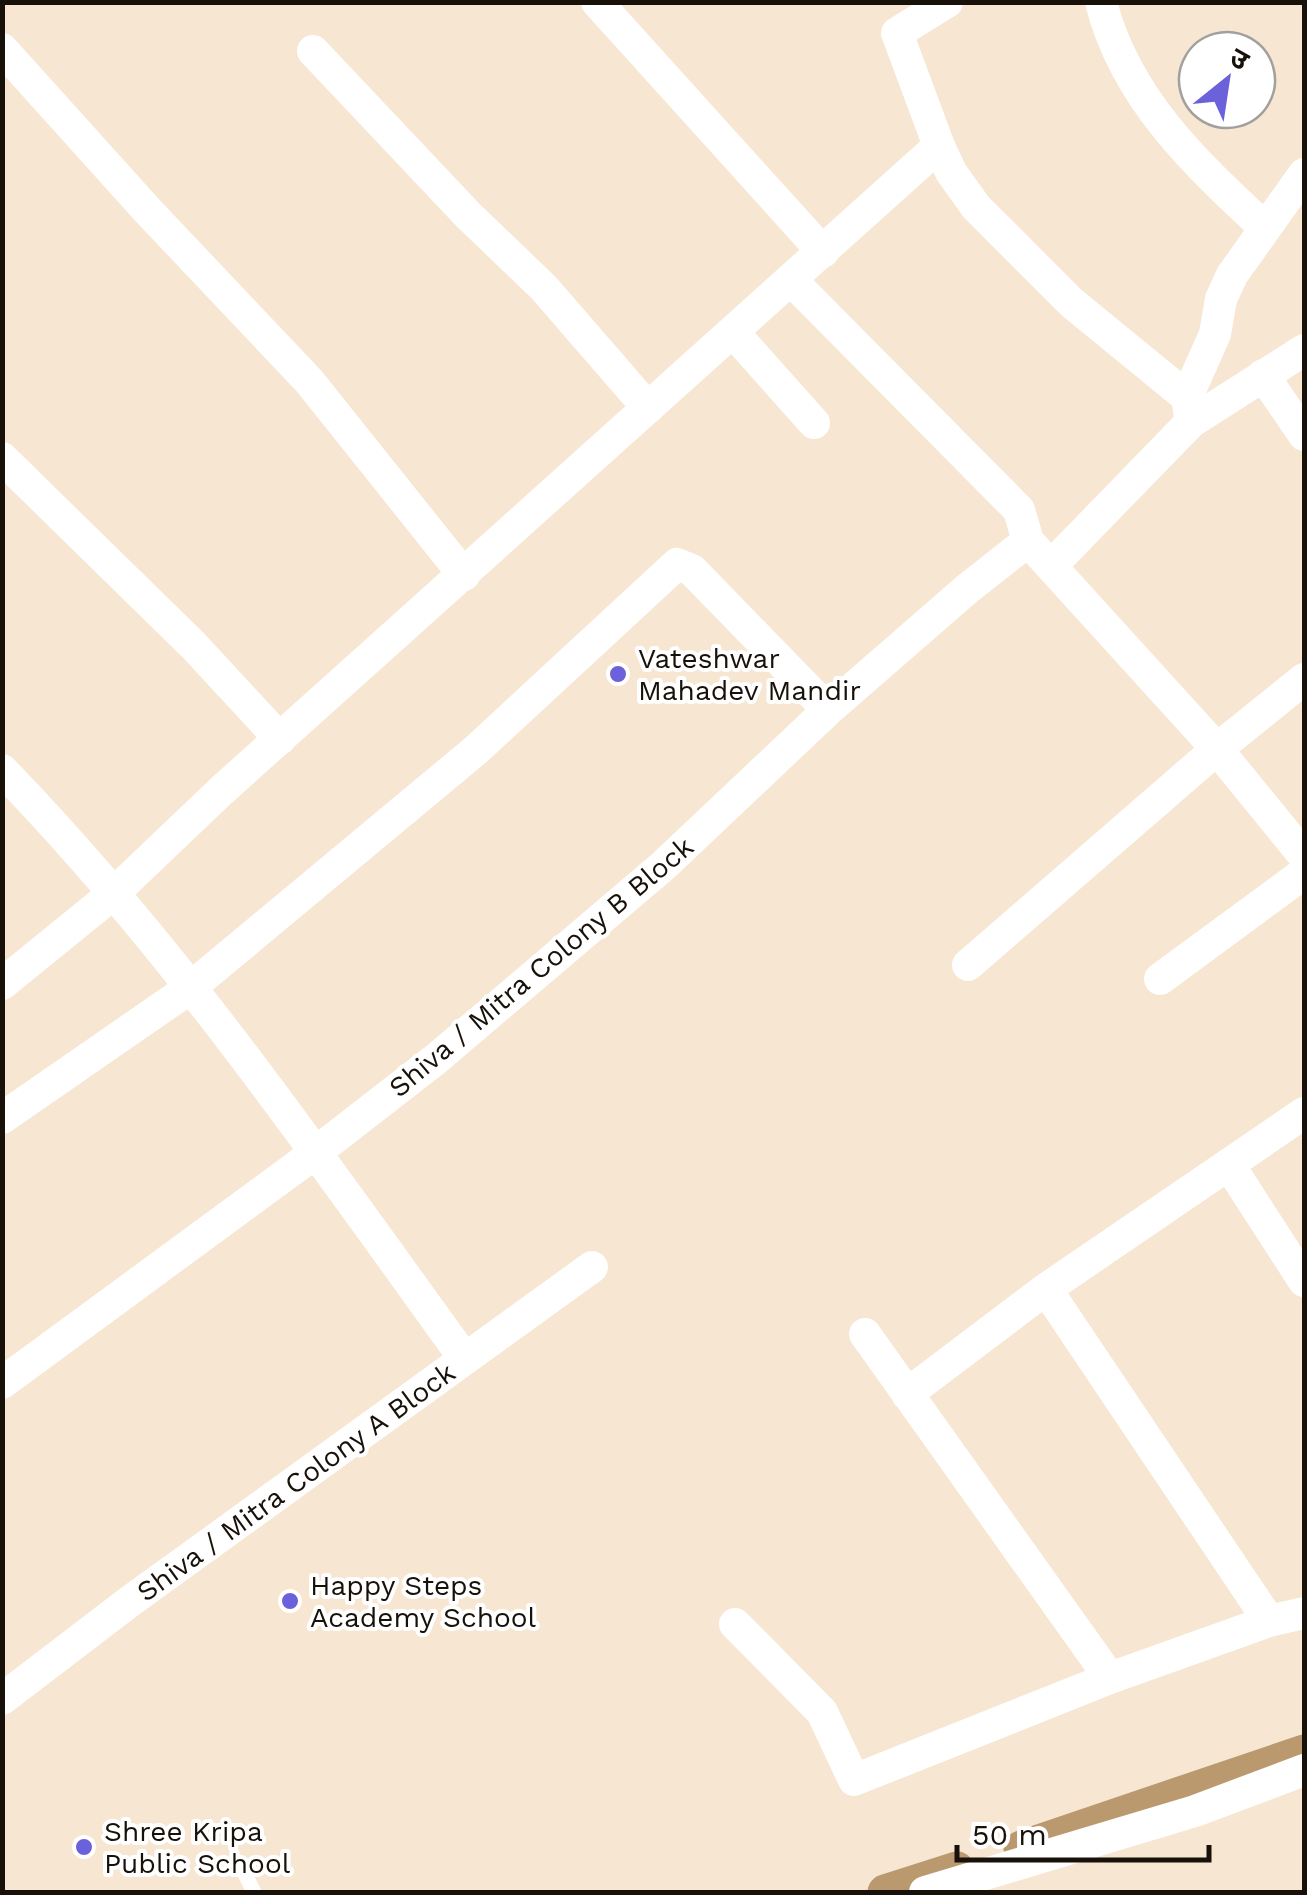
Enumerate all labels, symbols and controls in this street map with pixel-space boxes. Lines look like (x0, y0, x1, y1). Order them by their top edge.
north arrow (1177, 30, 1277, 130)
text: उ (1224, 40, 1255, 77)
place label: Vateshwar Mahadev Mandir (638, 642, 861, 707)
marker: Vateshwar Mahadev Mandir (607, 663, 629, 685)
street label: Shiva / Mitra Colony B Block (382, 830, 700, 1104)
street label: Shiva / Mitra Colony A Block (131, 1355, 462, 1608)
place label: Happy Steps Academy School (310, 1569, 537, 1634)
marker: Happy Steps Academy School (279, 1590, 301, 1612)
scale bar (957, 1800, 1210, 1862)
place label: Shree Kripa Public School (104, 1815, 291, 1880)
text: 50 m (972, 1817, 1047, 1852)
marker: Shree Kripa Public School (73, 1836, 95, 1858)

